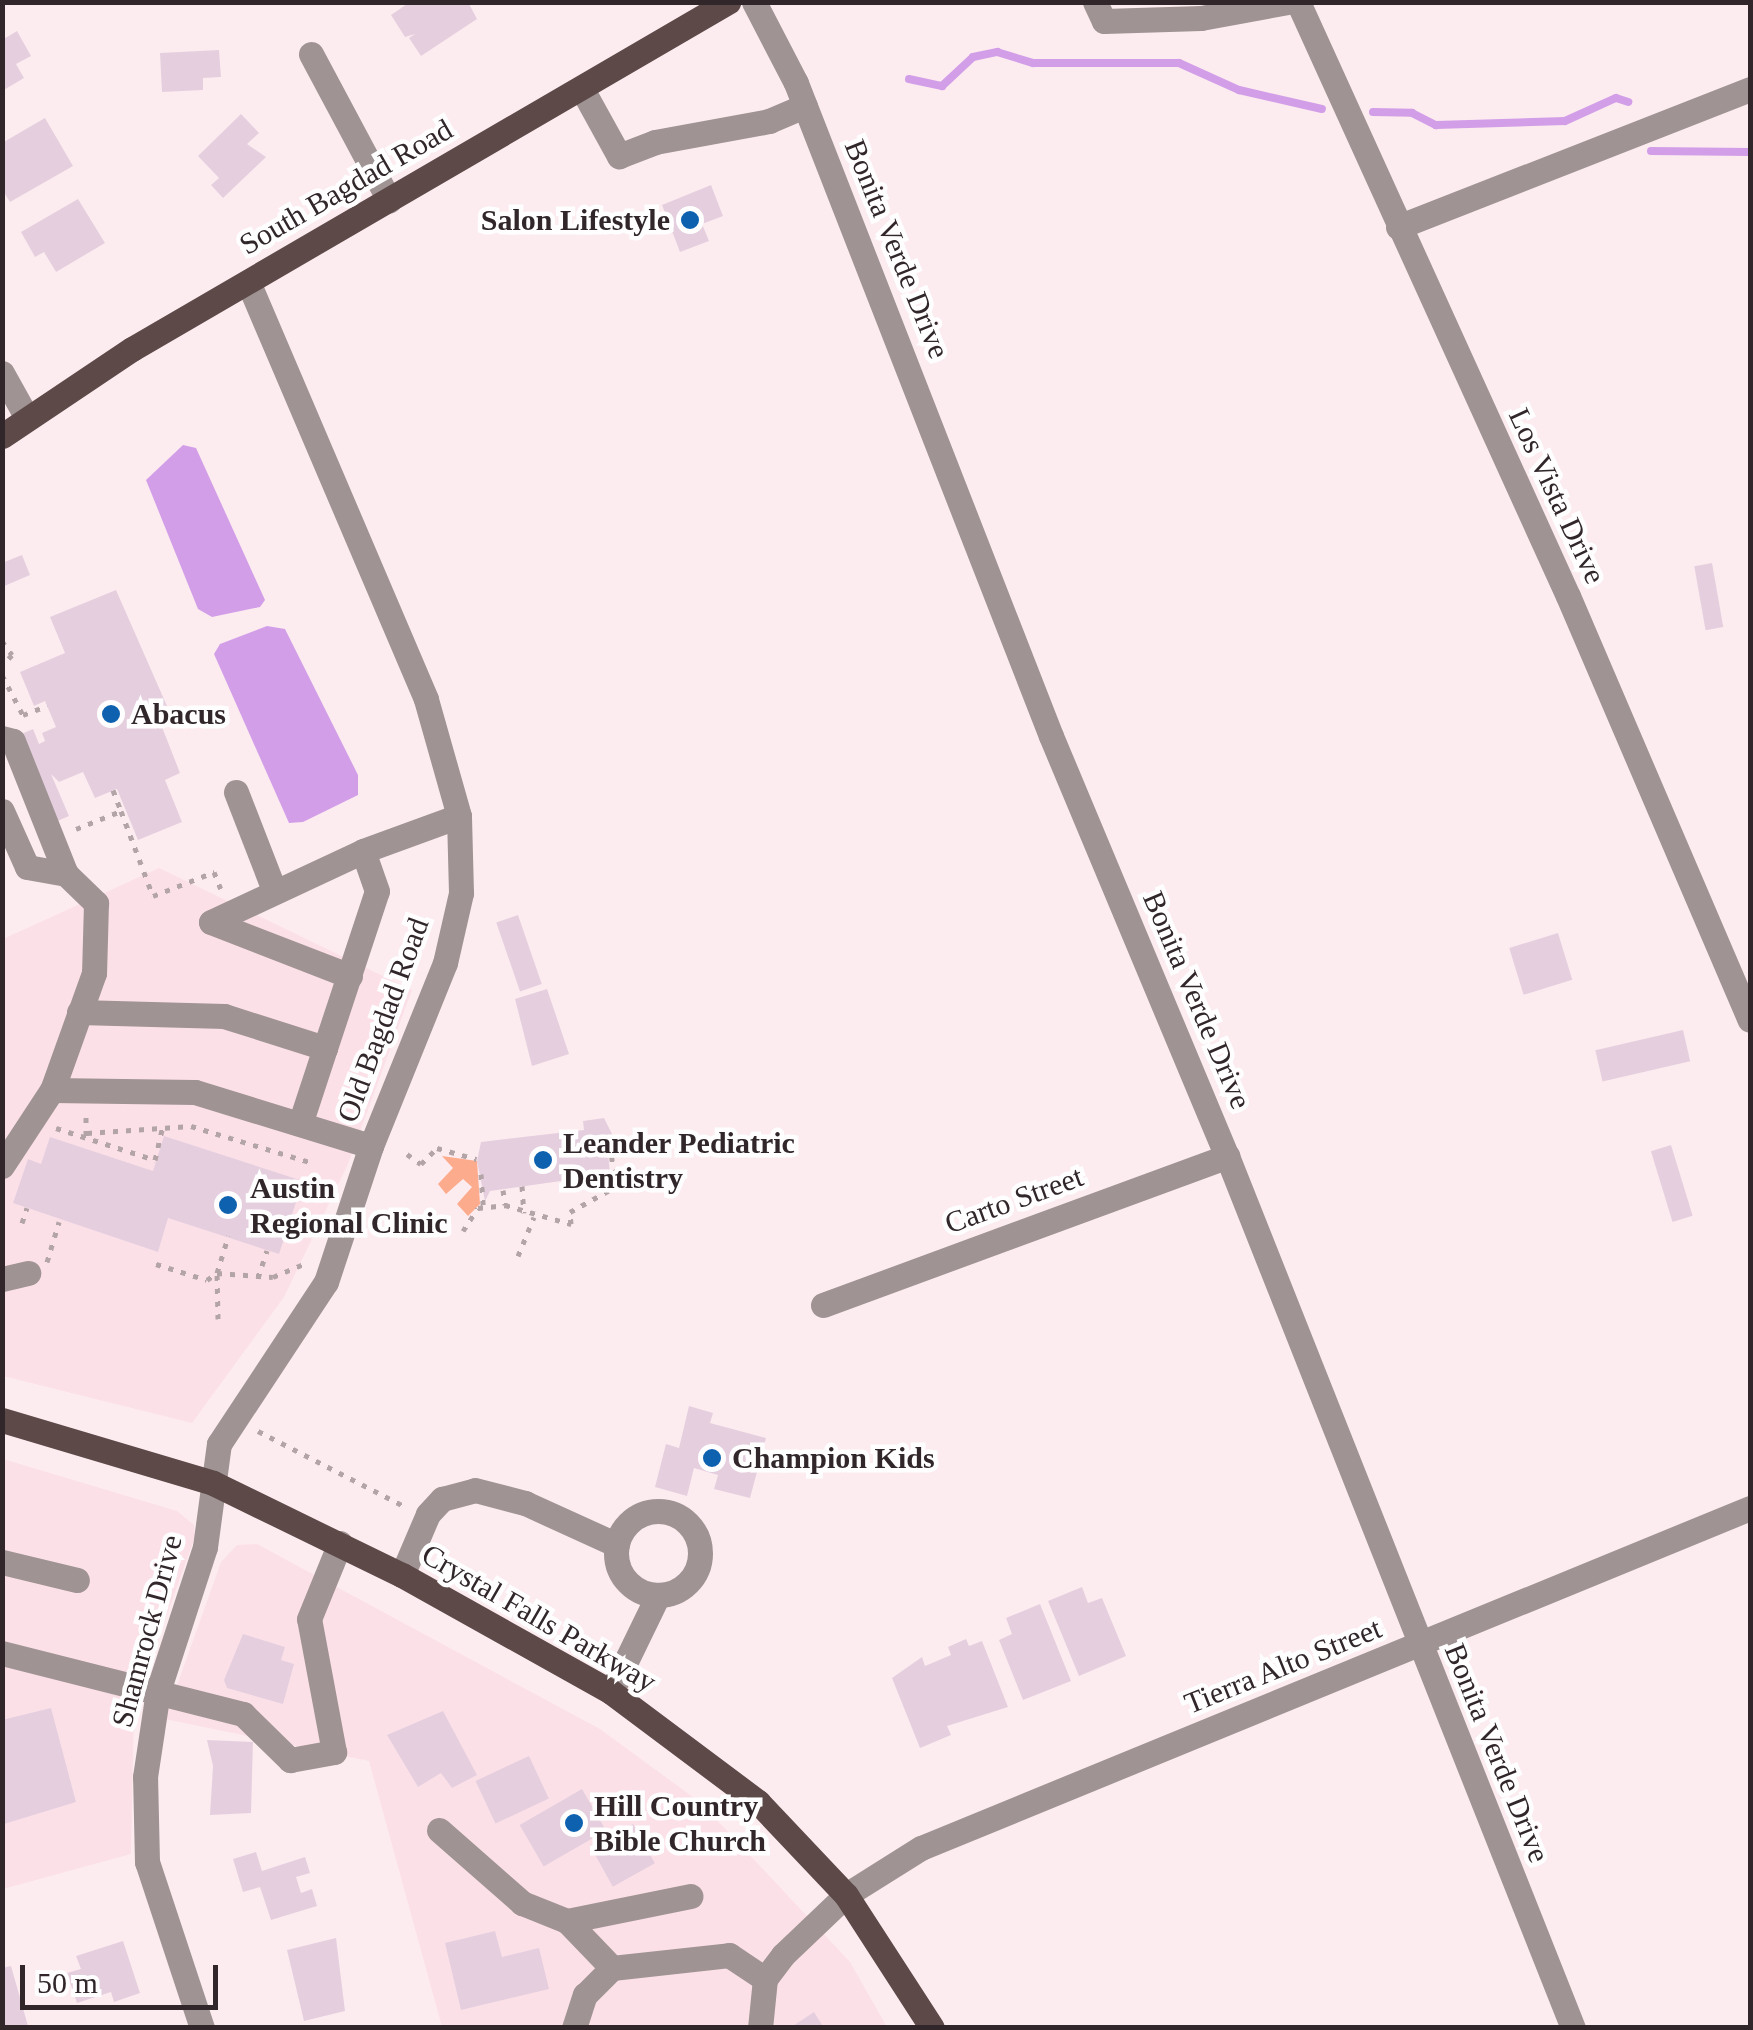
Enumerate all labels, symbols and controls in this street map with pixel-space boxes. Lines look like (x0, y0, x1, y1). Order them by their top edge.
street label: South Bagdad Road (233, 111, 459, 263)
street label: Bonita Verde Drive (837, 134, 957, 364)
place label: Salon Lifestyle (481, 202, 670, 238)
marker: Salon Lifestyle (679, 209, 701, 231)
street label: Los Vista Drive (1501, 402, 1613, 590)
place label: Abacus (131, 696, 226, 732)
marker: Abacus (100, 703, 122, 725)
street label: Bonita Verde Drive (1135, 886, 1259, 1114)
street label: Old Bagdad Road (329, 913, 437, 1127)
place label: Leander Pediatric Dentistry (563, 1125, 795, 1196)
marker: Leander Pediatric Dentistry (532, 1149, 554, 1171)
street label: Carto Street (940, 1158, 1088, 1242)
place label: Austin Regional Clinic (250, 1170, 448, 1240)
marker: Austin Regional Clinic (215, 1192, 241, 1218)
place label: Champion Kids (732, 1440, 935, 1476)
marker: Champion Kids (701, 1447, 723, 1469)
street label: Shamrock Drive (104, 1531, 190, 1731)
street label: Crystal Falls Parkway (415, 1536, 663, 1700)
street label: Tierra Alto Street (1179, 1610, 1387, 1722)
street label: Bonita Verde Drive (1437, 1638, 1557, 1868)
place label: Hill Country Bible Church (594, 1788, 766, 1858)
marker: Hill Country Bible Church (563, 1812, 585, 1834)
scale bar (25, 1945, 222, 2007)
text: 50 m (37, 1966, 98, 1999)

